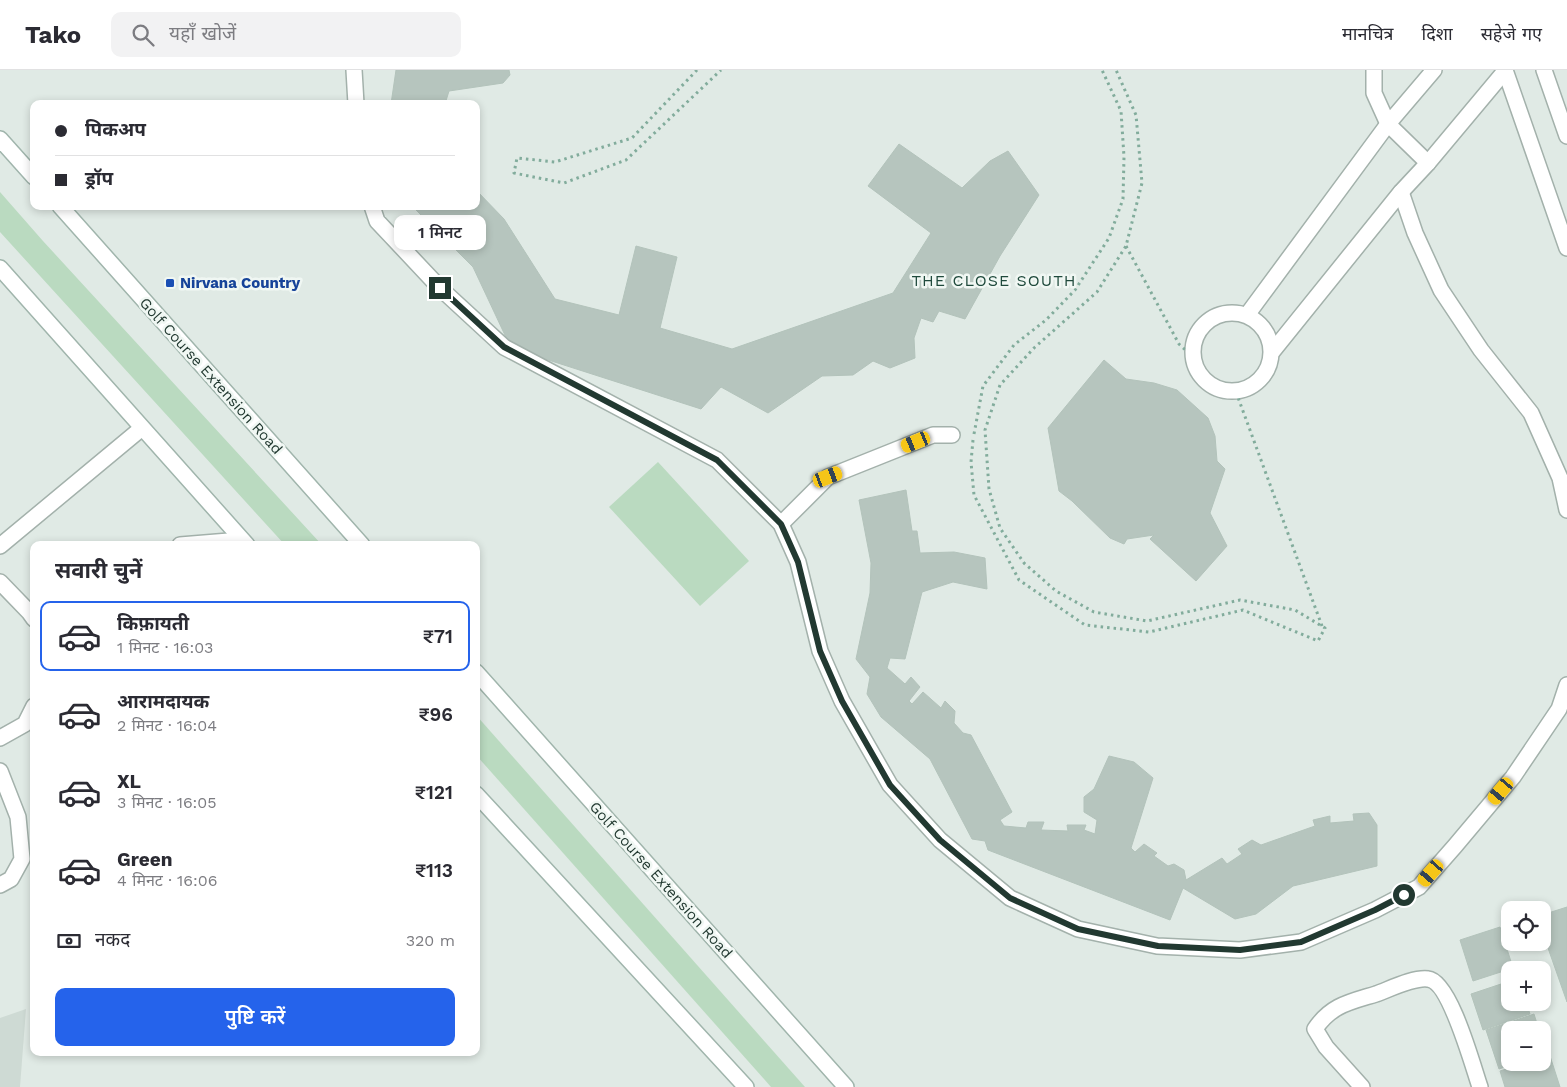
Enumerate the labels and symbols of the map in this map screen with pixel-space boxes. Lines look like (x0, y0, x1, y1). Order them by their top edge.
callout: 1 मिनट (394, 216, 486, 250)
district label: THE CLOSE SOUTH (911, 271, 1077, 290)
place label: Nirvana Country (180, 274, 301, 292)
marker: Nirvana Country (164, 277, 176, 289)
route end (429, 277, 451, 299)
street label: Golf Course Extension Road (136, 294, 286, 458)
car (899, 429, 932, 455)
car (811, 465, 844, 489)
car (1485, 775, 1516, 807)
street label: Golf Course Extension Road (586, 798, 736, 962)
car (1415, 857, 1446, 889)
route start (1393, 884, 1415, 906)

